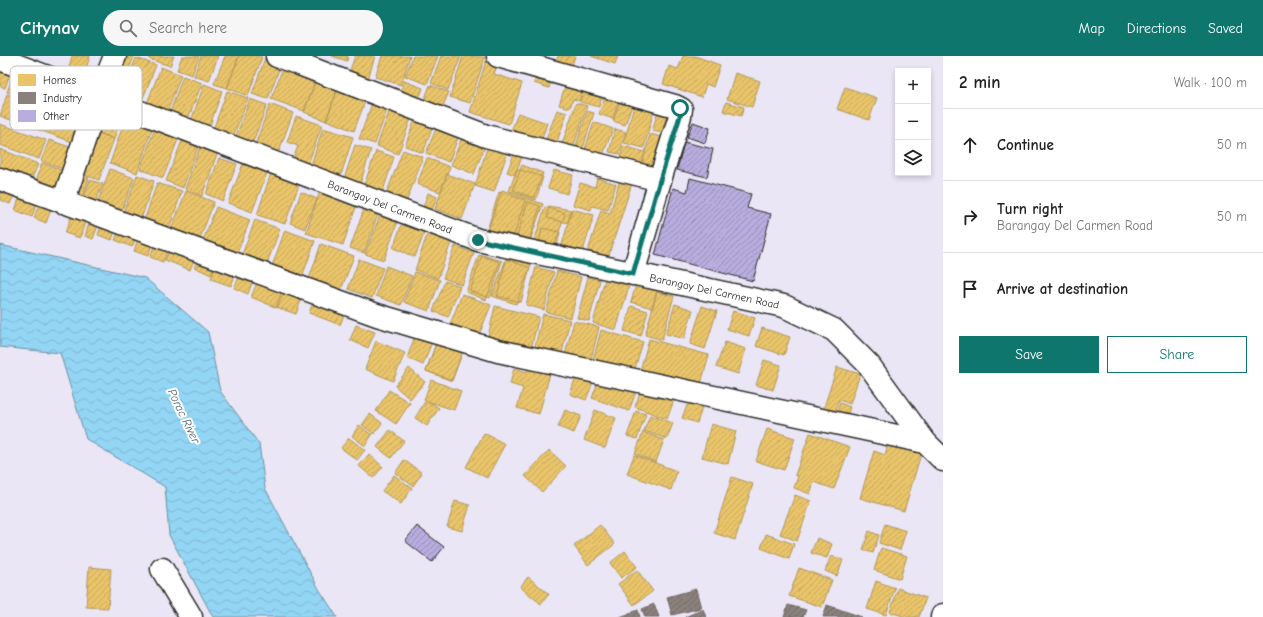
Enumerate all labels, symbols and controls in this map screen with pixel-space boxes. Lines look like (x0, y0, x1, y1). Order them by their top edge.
search box (103, 10, 383, 46)
text: Citynav (20, 17, 79, 39)
icon: search (117, 17, 139, 39)
text: Search here (149, 19, 227, 37)
text: Map (1078, 20, 1105, 37)
text: Directions (1127, 20, 1186, 37)
text: Saved (1208, 20, 1243, 37)
legend (10, 66, 142, 130)
map controls (895, 68, 931, 176)
button: + (895, 68, 931, 104)
text: 2 min (959, 73, 1000, 92)
text: Homes (43, 74, 76, 87)
text: Walk · 100 m (1174, 75, 1247, 90)
text: Industry (43, 92, 82, 105)
route start (671, 99, 689, 117)
button: − (895, 104, 931, 140)
text: Other (43, 110, 70, 123)
icon: ahead (959, 134, 981, 156)
text: Continue (997, 136, 1054, 154)
text: 50 m (1217, 137, 1247, 152)
button: layers (895, 140, 931, 176)
street label: Barangay Del Carmen Road (326, 177, 454, 236)
text: Turn right (997, 200, 1063, 218)
icon: right (959, 206, 981, 228)
text: 50 m (1217, 209, 1247, 224)
text: Barangay Del Carmen Road (997, 218, 1153, 233)
route end (469, 231, 487, 249)
street label: Barangay Del Carmen Road (648, 271, 781, 311)
icon: arrive (959, 278, 981, 300)
text: Arrive at destination (997, 280, 1128, 298)
button: Save (959, 336, 1099, 373)
button: Share (1107, 336, 1247, 373)
water label: Porac River (165, 386, 204, 447)

